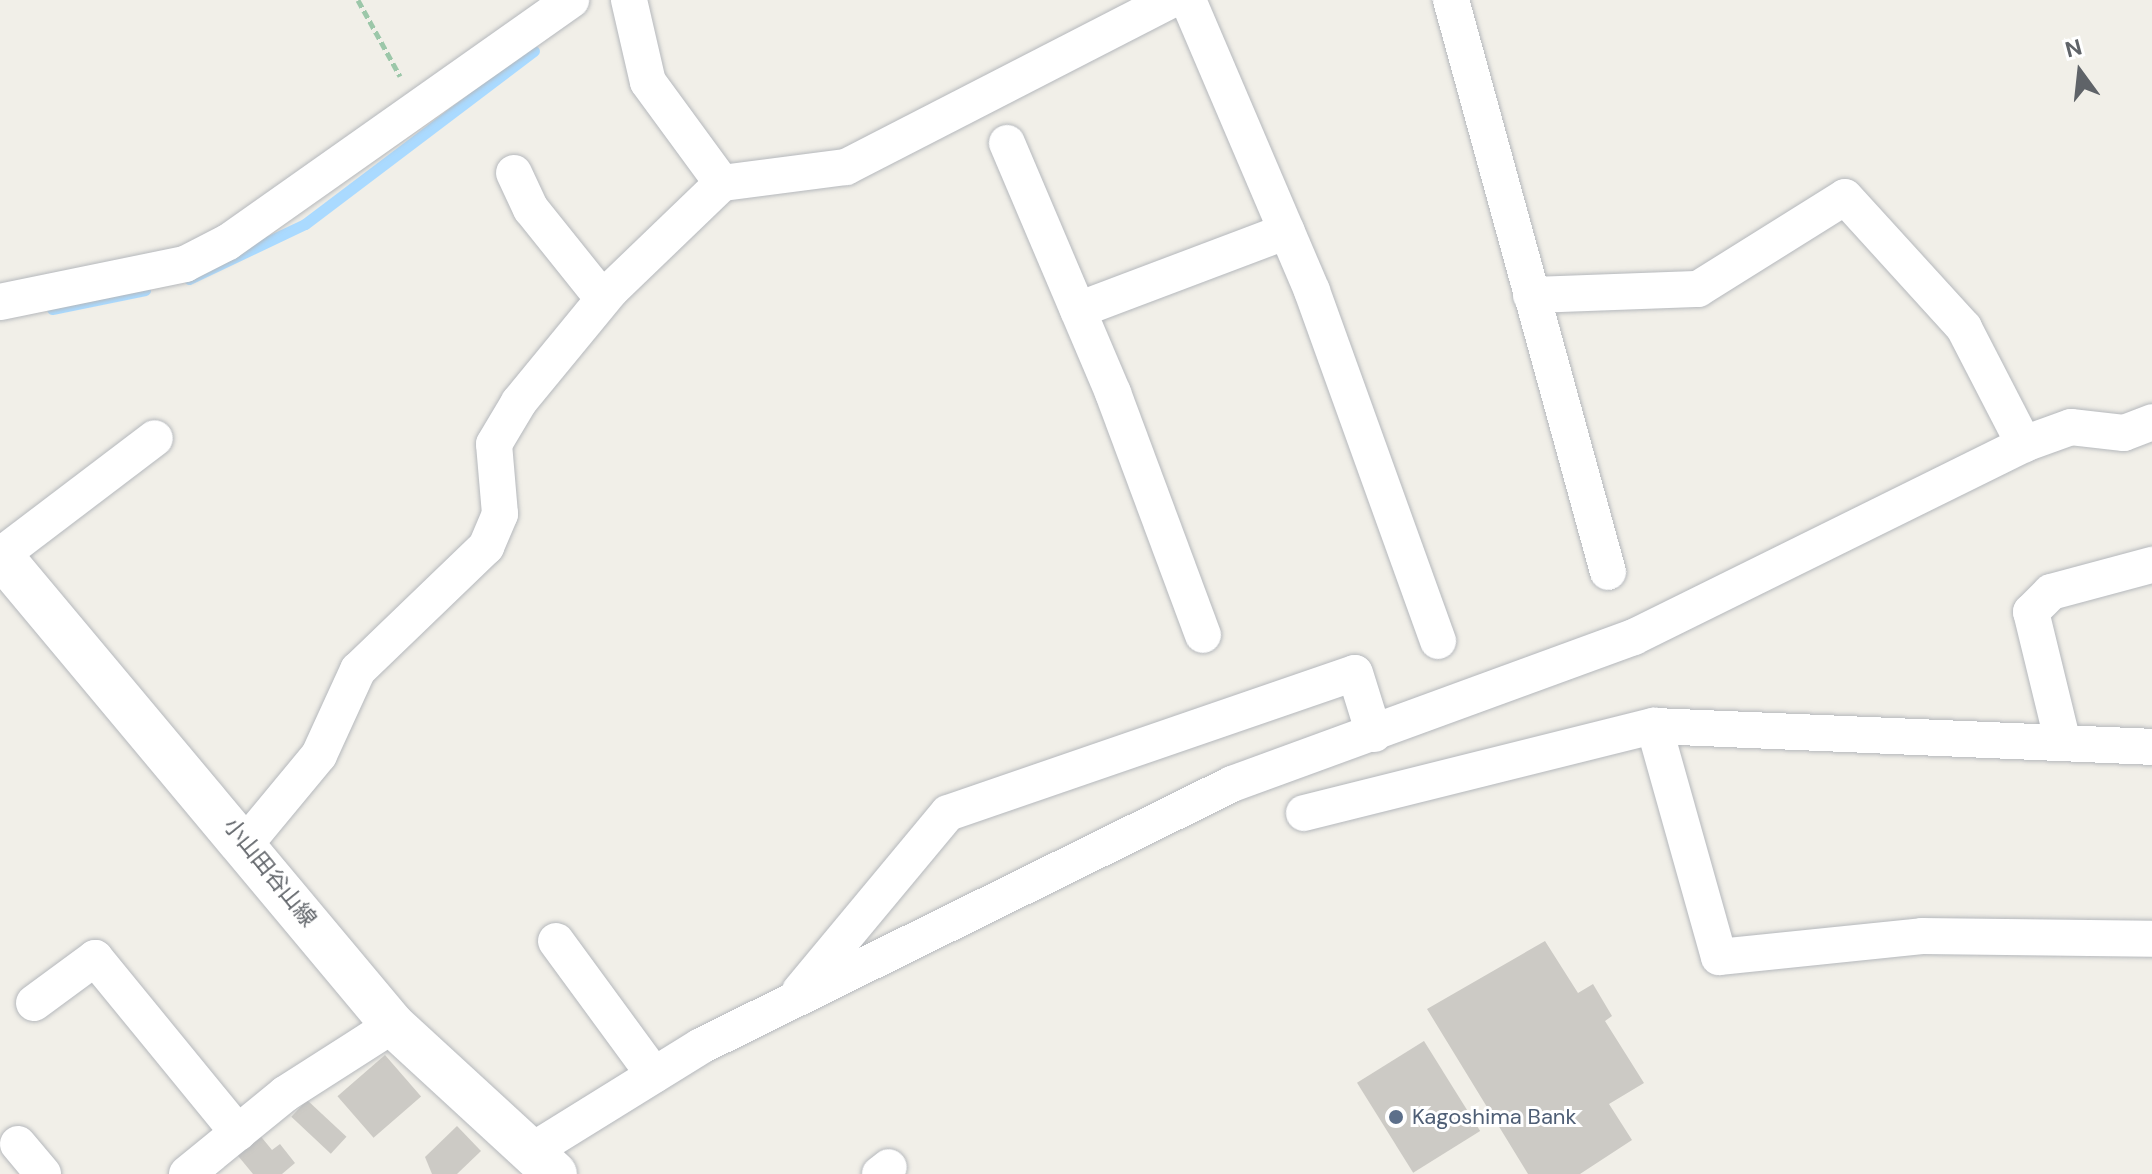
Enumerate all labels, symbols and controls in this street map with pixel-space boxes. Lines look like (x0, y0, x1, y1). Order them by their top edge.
north arrow (2040, 32, 2120, 112)
text: N (2062, 32, 2085, 64)
street label: 小山田谷山線 (218, 812, 322, 932)
place label: Kagoshima Bank (1412, 1104, 1577, 1130)
marker: Kagoshima Bank (1387, 1108, 1405, 1126)

